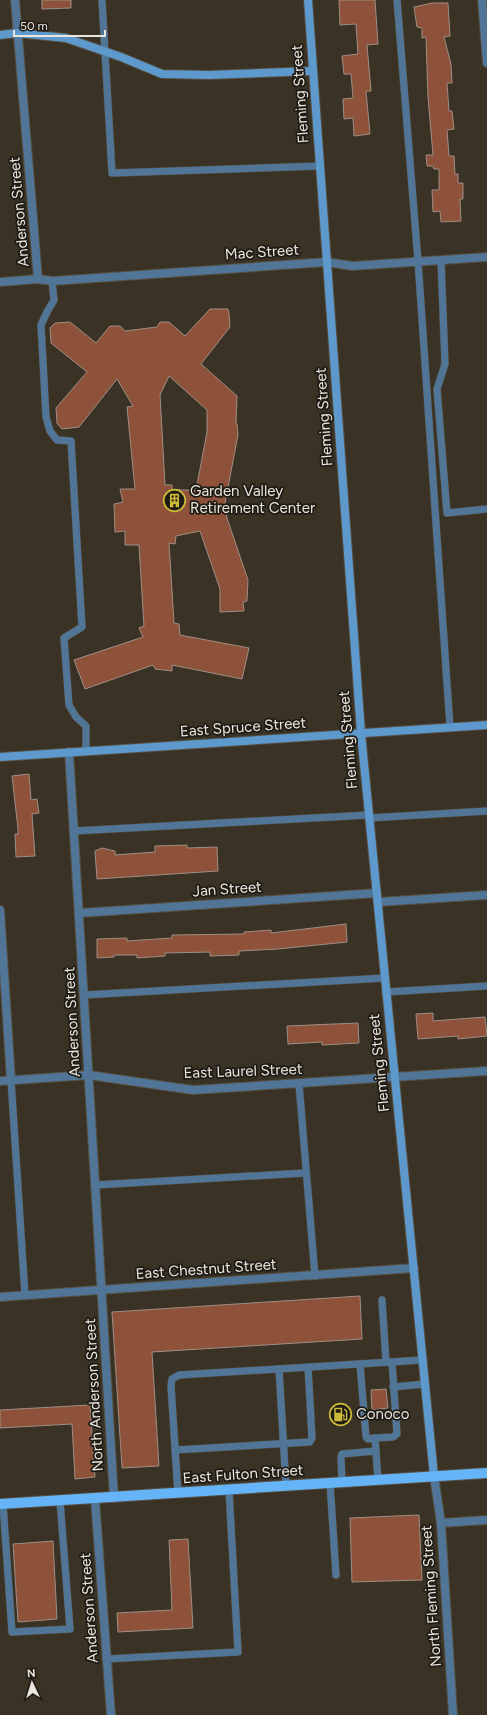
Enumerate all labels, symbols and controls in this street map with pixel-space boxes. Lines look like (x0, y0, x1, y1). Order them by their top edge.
scale bar (14, 12, 105, 38)
text: 50 m (20, 19, 48, 33)
street label: Fleming Street (288, 44, 312, 144)
street label: Anderson Street (5, 156, 33, 268)
street label: Mac Street (224, 240, 300, 264)
street label: Fleming Street (312, 367, 336, 467)
place label: Garden Valley Retirement Center (190, 482, 315, 517)
building icon: Garden Valley Retirement Center (161, 487, 187, 513)
street label: Fleming Street (335, 690, 361, 790)
street label: East Spruce Street (179, 714, 307, 740)
street label: Jan Street (192, 878, 263, 900)
street label: Anderson Street (60, 966, 84, 1078)
street label: Fleming Street (365, 1013, 393, 1113)
street label: East Laurel Street (183, 1060, 303, 1082)
street label: East Chestnut Street (135, 1255, 277, 1283)
street label: North Anderson Street (81, 1318, 107, 1472)
fuel station icon: Conoco (327, 1401, 353, 1427)
place label: Conoco (356, 1405, 410, 1423)
street label: East Fulton Street (182, 1461, 304, 1487)
street label: North Fleming Street (417, 1524, 445, 1667)
street label: Anderson Street (76, 1552, 102, 1664)
north arrow (12, 1663, 52, 1703)
text: N (27, 1667, 36, 1680)

